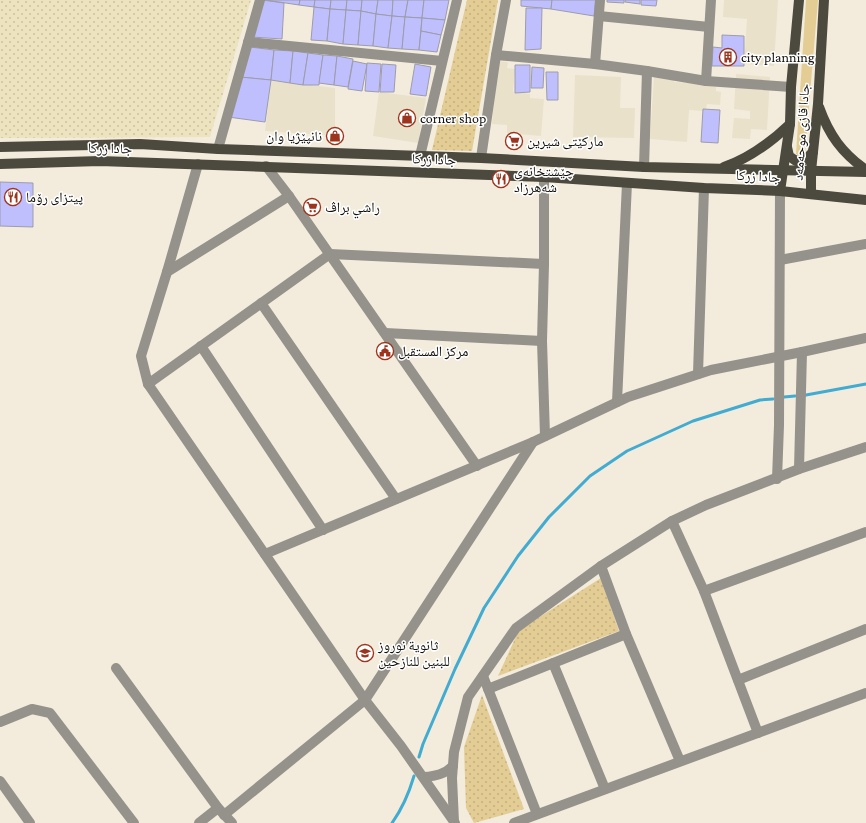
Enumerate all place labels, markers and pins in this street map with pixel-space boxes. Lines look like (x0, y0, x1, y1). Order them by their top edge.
building icon: city planning (718, 47, 738, 67)
place label: city planning (741, 49, 815, 65)
shop icon: corner shop (397, 108, 417, 128)
place label: corner shop (420, 110, 486, 126)
shop icon: نانپێژیا وان (325, 126, 345, 146)
place label: نانپێژیا وان (266, 128, 322, 145)
supermarket icon: مارکێتی شیرین (504, 131, 524, 151)
place label: مارکێتی شیرین (527, 133, 603, 150)
place label: چێشتخانەی شەهرزاد (514, 163, 574, 196)
restaurant icon: چێشتخانەی شەهرزاد (491, 169, 511, 189)
restaurant icon: پیتزای رۆما (3, 187, 23, 207)
place label: پیتزای رۆما (26, 189, 83, 206)
supermarket icon: راشي براڤ (302, 197, 322, 217)
place label: راشي براڤ (325, 199, 380, 219)
public building icon: مركز المستقبل (375, 341, 395, 361)
place label: مركز المستقبل (398, 343, 468, 360)
place label: ثانوية نوروز للبنين للنازحين (377, 637, 450, 670)
school or university icon: ثانوية نوروز للبنين للنازحين (355, 643, 375, 663)

